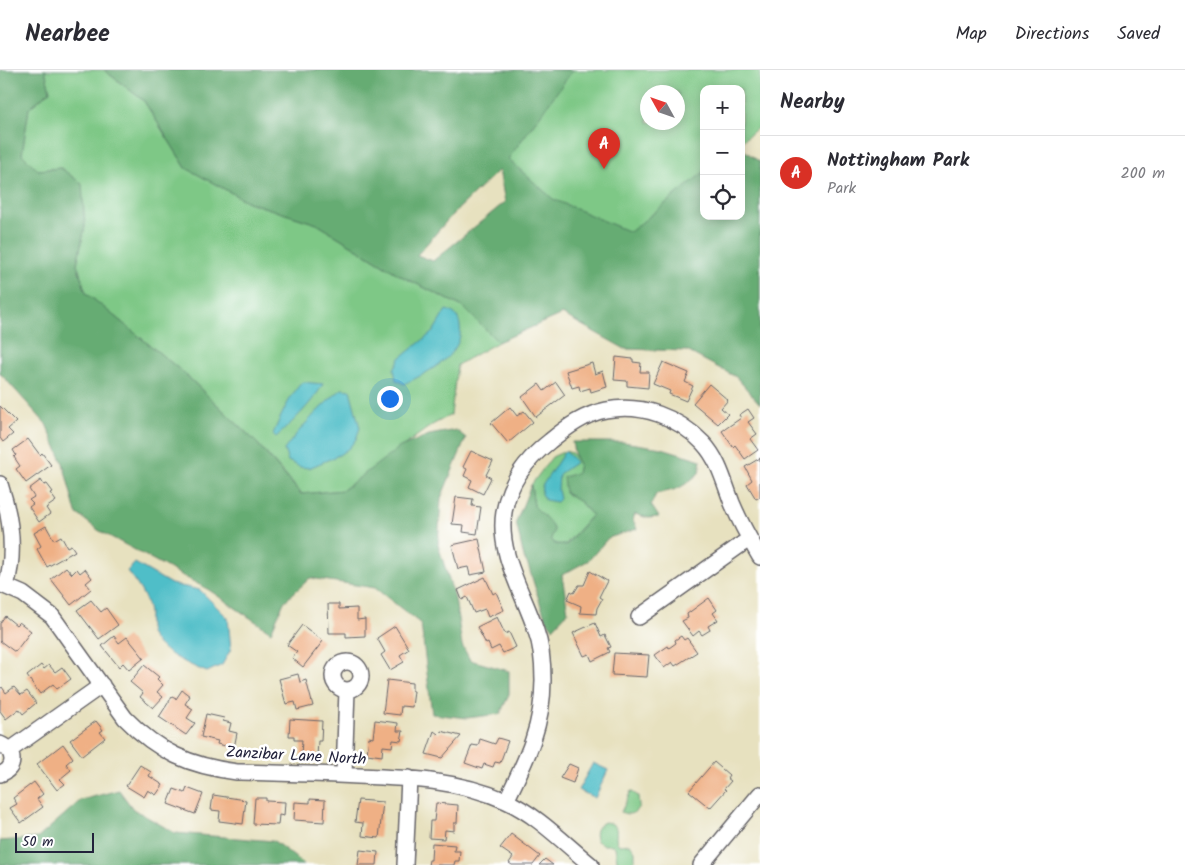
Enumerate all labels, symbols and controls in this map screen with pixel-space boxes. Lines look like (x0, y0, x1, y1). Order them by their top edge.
text: Nearbee (25, 15, 110, 54)
text: Map (955, 20, 987, 49)
text: Directions (1015, 20, 1089, 49)
text: Saved (1117, 20, 1160, 49)
north arrow (640, 85, 685, 130)
map controls (700, 85, 745, 220)
button: + (700, 85, 745, 130)
text: Nearby (780, 86, 845, 119)
pin: A (588, 128, 620, 169)
button: − (700, 130, 745, 175)
text: Nottingham Park (827, 146, 969, 176)
text: A (791, 161, 801, 186)
text: 200 m (1121, 161, 1165, 186)
button: locate (700, 175, 745, 220)
text: Park (827, 176, 856, 201)
your location (377, 386, 403, 412)
street label: Zanzibar Lane North (225, 740, 367, 772)
scale bar (15, 830, 94, 853)
text: 50 m (22, 831, 53, 853)

